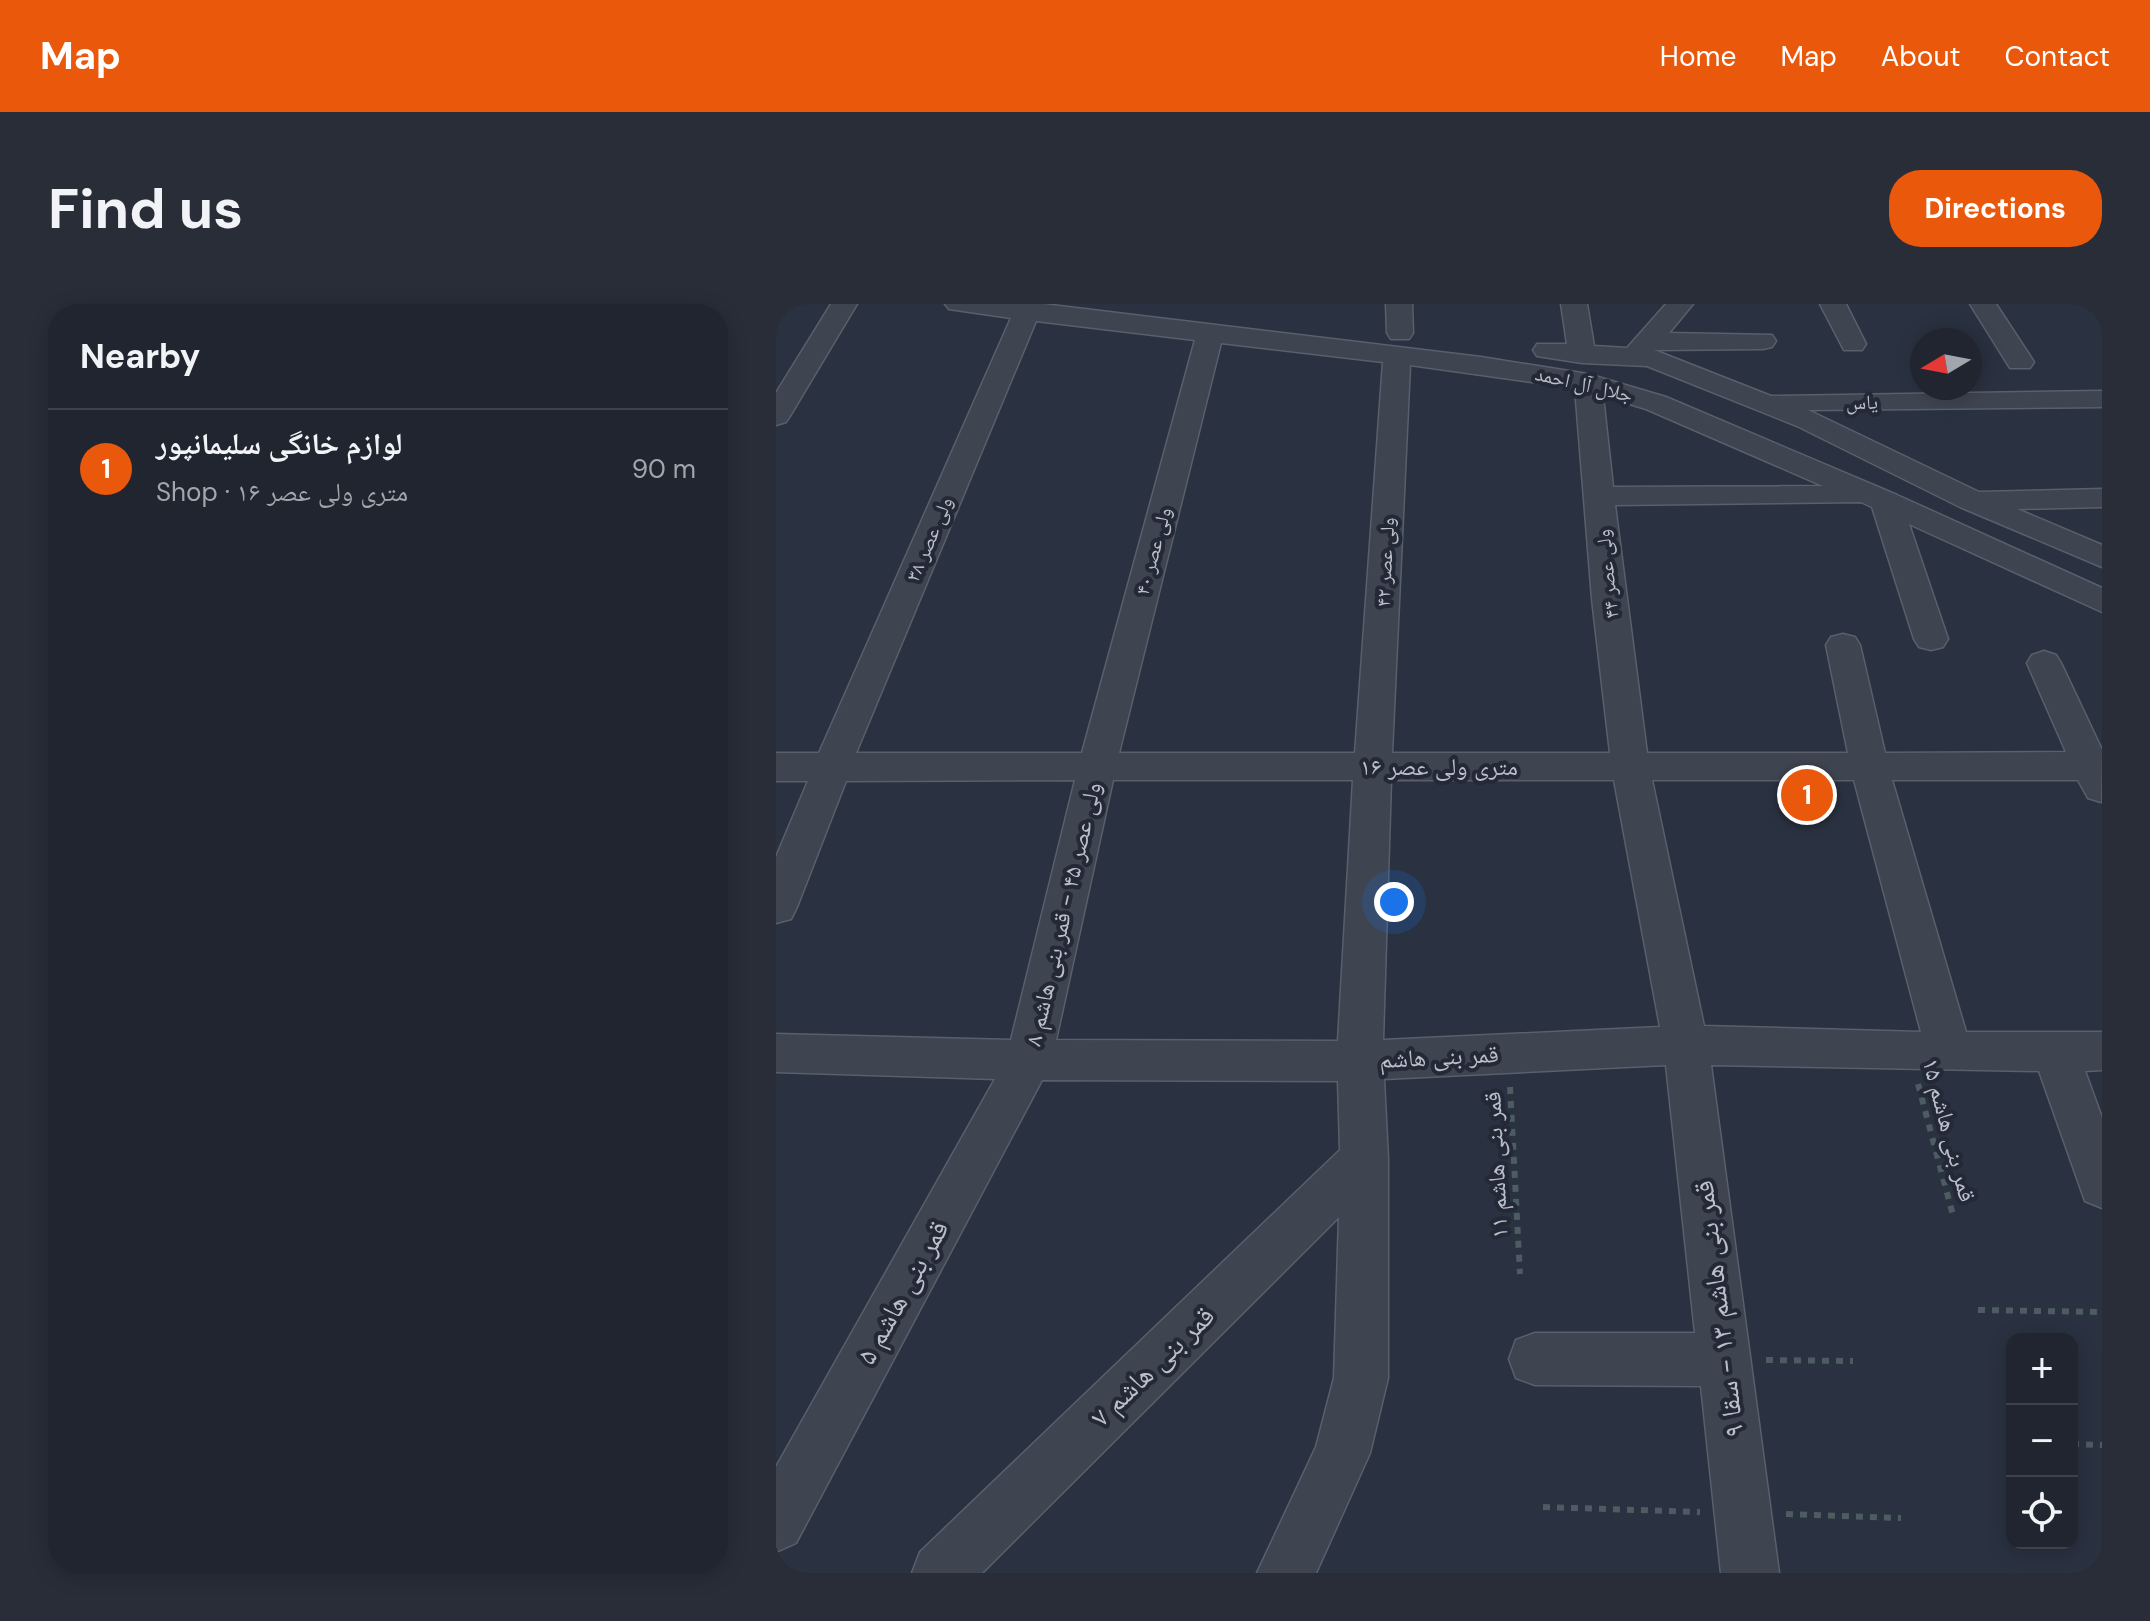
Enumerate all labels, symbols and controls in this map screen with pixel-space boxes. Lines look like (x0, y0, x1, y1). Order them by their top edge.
text: Map (40, 31, 121, 81)
text: Home (1660, 38, 1736, 75)
text: Map (1780, 38, 1837, 75)
text: About (1881, 38, 1960, 75)
text: Contact (2004, 38, 2110, 75)
button: Directions (1889, 170, 2102, 247)
text: Find us (48, 172, 243, 245)
north arrow (1910, 328, 1982, 400)
text: Nearby (80, 334, 200, 379)
street label: جلال آل احمد (1533, 360, 1636, 408)
street label: یاس (1846, 389, 1878, 415)
text: لوازم خانگی سلیمانپور (156, 424, 402, 463)
text: 1 (101, 452, 111, 486)
text: 90 m (632, 452, 696, 486)
text: Shop · ۱۶ متری ولی عصر (156, 475, 408, 509)
street label: ولی عصر ۳۸ (900, 493, 958, 585)
street label: ولی عصر ۴۰ (1129, 504, 1177, 598)
street label: ولی عصر ۴۲ (1370, 517, 1400, 607)
street label: ولی عصر ۴۴ (1589, 528, 1625, 620)
street label: ۱۶ متری ولی عصر (1360, 751, 1518, 782)
pin: 1 (1781, 765, 1833, 825)
street label: ولی عصر ۴۵ - قمر بنی هاشم ۸ (1017, 779, 1109, 1049)
your location (1374, 882, 1414, 922)
street label: قمر بنی هاشم (1379, 1038, 1499, 1076)
street label: قمر بنی هاشم ۱۵ (1914, 1055, 1984, 1205)
street label: قمر بنی هاشم ۱۱ (1476, 1091, 1516, 1239)
street label: قمر بنی هاشم ۱۳ - سقا ۹ (1684, 1179, 1753, 1439)
street label: قمر بنی هاشم ۵ (848, 1214, 957, 1371)
street label: قمر بنی هاشم ۷ (1082, 1298, 1222, 1435)
map controls (2006, 1333, 2078, 1549)
button: + (2006, 1333, 2078, 1405)
button: − (2006, 1405, 2078, 1477)
button: locate (2006, 1477, 2078, 1549)

